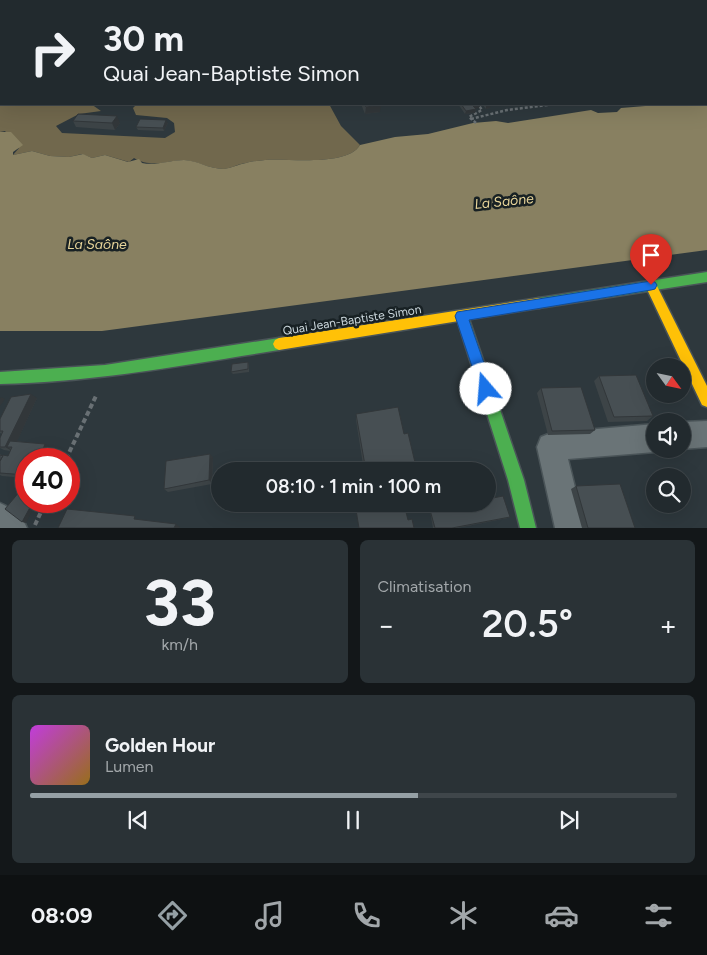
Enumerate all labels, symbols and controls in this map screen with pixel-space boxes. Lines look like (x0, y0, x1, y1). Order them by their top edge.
text: 30 m (103, 18, 184, 60)
icon: right (20, 20, 85, 85)
text: Quai Jean-Baptiste Simon (103, 60, 360, 87)
water label: La Saône (474, 190, 535, 213)
pin (630, 234, 672, 285)
water label: La Saône (67, 236, 127, 253)
icon: arrive (637, 241, 665, 269)
street label: Quai Jean-Baptiste Simon (282, 302, 423, 338)
north arrow (646, 358, 691, 402)
map controls (646, 358, 691, 513)
position arrow (459, 362, 511, 414)
button: sound (646, 413, 691, 458)
speed limit sign: 40 (15, 448, 80, 513)
button: search (646, 468, 691, 513)
text: 08:10 · 1 min · 100 m (266, 475, 441, 498)
text: 33 (144, 563, 216, 641)
text: Climatisation (378, 577, 471, 596)
text: 20.5° (482, 601, 573, 647)
text: − (378, 608, 395, 642)
text: + (660, 608, 677, 642)
text: km/h (161, 635, 198, 654)
text: Golden Hour (105, 734, 215, 757)
text: Lumen (105, 757, 154, 776)
icon: previous (124, 806, 152, 834)
icon: pause (339, 806, 367, 834)
icon: next (555, 806, 583, 834)
icon: directions (155, 898, 190, 933)
icon: music (252, 898, 287, 933)
icon: phone (349, 898, 384, 933)
icon: climate (446, 898, 481, 933)
icon: car (544, 898, 579, 933)
icon: filters (641, 898, 676, 933)
text: 08:09 (31, 902, 92, 929)

